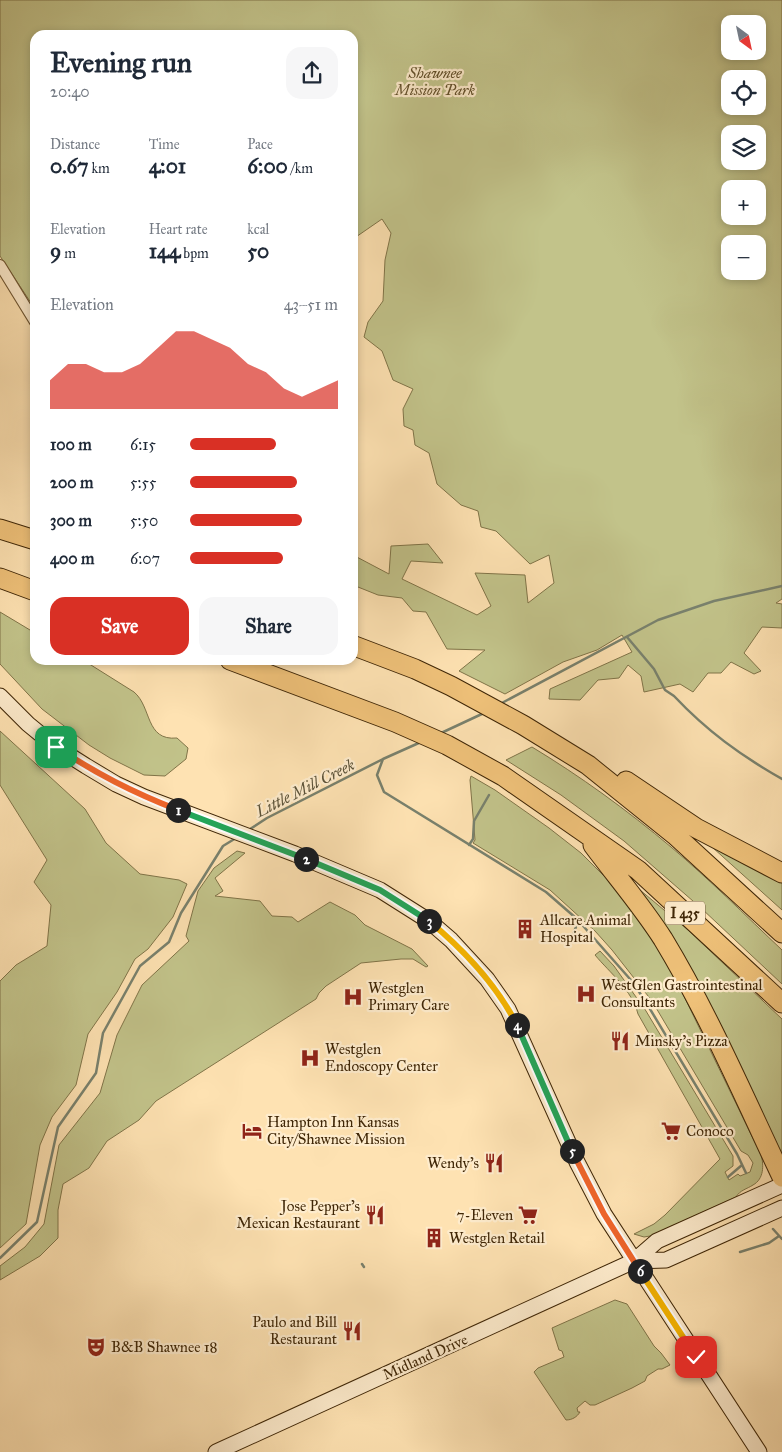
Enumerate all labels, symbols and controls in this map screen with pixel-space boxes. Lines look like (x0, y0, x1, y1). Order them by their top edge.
north arrow (721, 15, 766, 60)
map controls (721, 15, 766, 280)
text: Evening run (50, 45, 192, 80)
button: share (286, 47, 338, 99)
park label: Shawnee Mission Park (393, 64, 475, 99)
button: locate (721, 70, 766, 115)
text: 20:40 (50, 82, 89, 101)
button: layers (721, 125, 766, 170)
text: Distance (50, 136, 100, 153)
text: Time (149, 136, 180, 153)
text: Pace (247, 136, 273, 153)
text: 0.67 (50, 153, 89, 179)
text: 4:01 (149, 153, 186, 179)
text: 6:00 (247, 153, 288, 179)
text: km (89, 160, 110, 177)
text: /km (288, 160, 313, 177)
button: + (721, 180, 766, 225)
text: Elevation (50, 221, 106, 238)
text: Heart rate (149, 221, 208, 238)
text: kcal (247, 221, 269, 238)
button: − (721, 235, 766, 280)
text: 9 (50, 238, 61, 264)
text: 144 (149, 238, 180, 264)
text: 50 (247, 238, 269, 264)
text: m (61, 245, 76, 262)
text: bpm (180, 245, 209, 262)
text: Elevation (50, 295, 114, 314)
text: 43–51 m (284, 295, 338, 314)
text: 100 m (50, 435, 92, 454)
text: 6:15 (130, 435, 156, 454)
text: 200 m (50, 473, 93, 492)
text: 5:55 (130, 473, 156, 492)
text: 300 m (50, 511, 92, 530)
text: 5:50 (130, 511, 158, 530)
text: 400 m (50, 549, 94, 568)
text: 6:07 (130, 549, 160, 568)
button: Save (50, 597, 189, 655)
button: Share (199, 597, 338, 655)
pin (35, 726, 77, 768)
icon: arrive (42, 733, 70, 761)
water label: Little Mill Creek (252, 755, 358, 822)
pin: 1 (166, 798, 190, 822)
text: 1 (176, 802, 181, 819)
pin: 2 (294, 846, 318, 872)
text: 2 (303, 851, 310, 868)
road number: I 435 (665, 901, 705, 924)
pin: 3 (416, 908, 442, 934)
place label: Allcare Animal Hospital (539, 911, 632, 946)
text: 3 (427, 913, 432, 930)
building icon: Allcare Animal Hospital (514, 918, 536, 940)
place label: WestGlen Gastrointestinal Consultants (601, 976, 764, 1011)
place label: Westglen Primary Care (368, 979, 449, 1014)
hospital icon: WestGlen Gastrointestinal Consultants (575, 983, 597, 1005)
hospital icon: Westglen Primary Care (342, 986, 364, 1008)
pin: 4 (504, 1012, 530, 1038)
text: 4 (514, 1017, 521, 1034)
restaurant icon: Minsky's Pizza (609, 1030, 631, 1052)
place label: Minsky's Pizza (635, 1032, 728, 1050)
place label: Westglen Endoscopy Center (325, 1040, 438, 1075)
hospital icon: Westglen Endoscopy Center (299, 1047, 321, 1069)
place label: Hampton Inn Kansas City/Shawnee Mission (267, 1113, 405, 1148)
hotel icon: Hampton Inn Kansas City/Shawnee Mission (241, 1120, 263, 1142)
supermarket icon: Conoco (660, 1120, 682, 1142)
place label: Conoco (686, 1122, 734, 1140)
pin: 5 (560, 1138, 584, 1164)
text: 5 (569, 1143, 576, 1160)
restaurant icon: Wendy's (483, 1152, 505, 1174)
place label: Wendy's (427, 1154, 479, 1172)
place label: Jose Pepper's Mexican Restaurant (237, 1197, 361, 1232)
restaurant icon: Jose Pepper's Mexican Restaurant (364, 1204, 386, 1226)
supermarket icon: 7-Eleven (517, 1204, 539, 1226)
place label: 7-Eleven (457, 1206, 513, 1224)
building icon: Westglen Retail (423, 1227, 445, 1249)
place label: Westglen Retail (449, 1229, 546, 1247)
pin: 6 (628, 1258, 652, 1284)
text: 6 (637, 1263, 644, 1280)
place label: Paulo and Bill Restaurant (252, 1313, 338, 1348)
restaurant icon: Paulo and Bill Restaurant (341, 1320, 363, 1342)
street label: Midland Drive (380, 1330, 470, 1384)
theatre icon: B&B Shawnee 18 (85, 1336, 107, 1358)
pin (675, 1336, 717, 1378)
place label: B&B Shawnee 18 (111, 1338, 218, 1356)
icon: check (682, 1343, 710, 1371)

